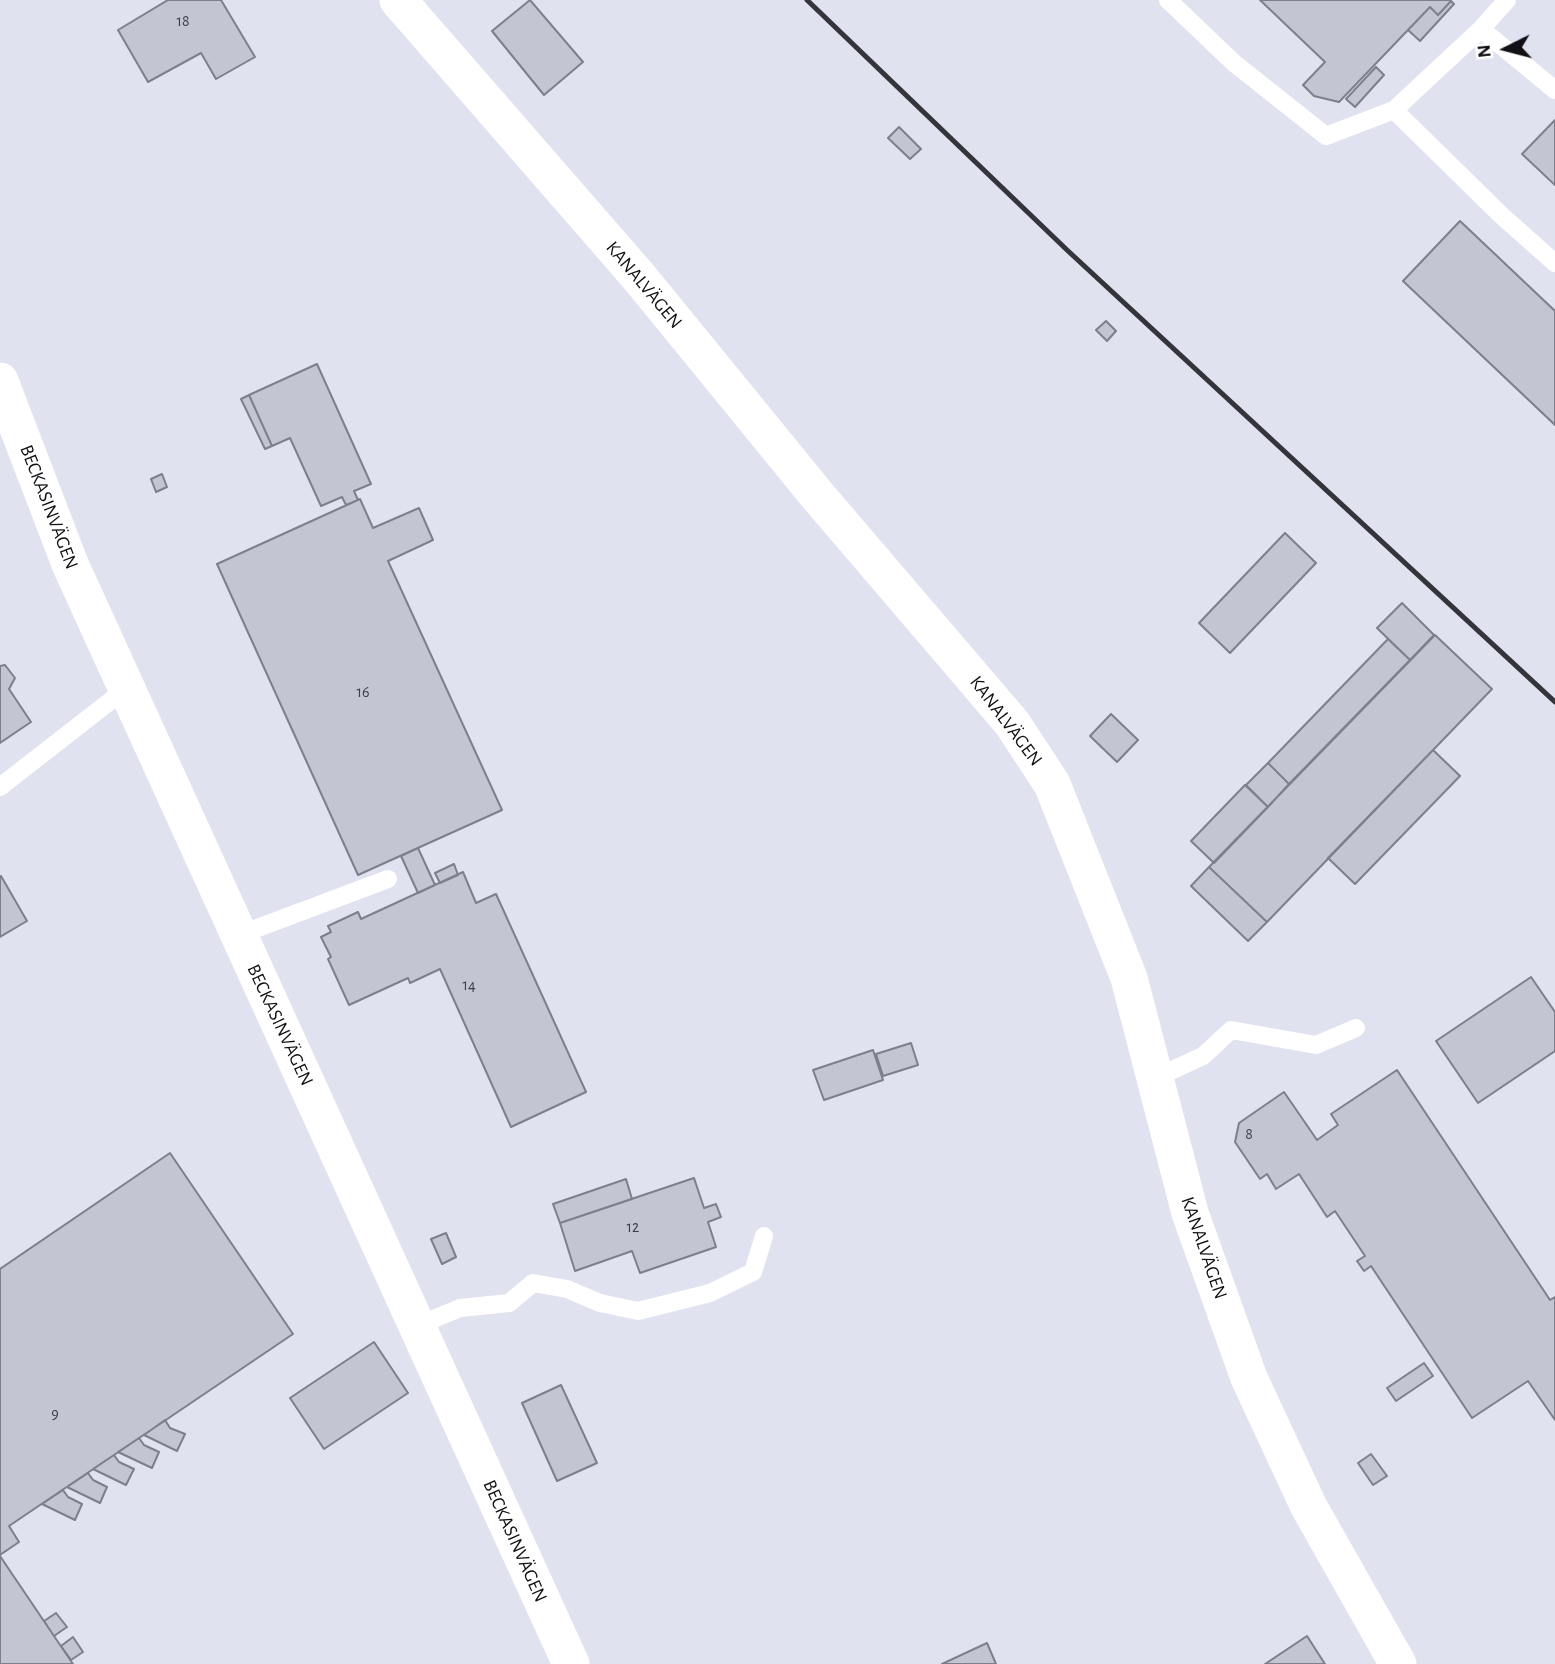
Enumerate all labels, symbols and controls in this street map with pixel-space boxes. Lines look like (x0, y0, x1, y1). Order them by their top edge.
house number: 18 (176, 11, 190, 31)
north arrow (1471, 14, 1541, 84)
text: N (1474, 44, 1495, 59)
street label: KANALVÄGEN (601, 237, 687, 333)
street label: BECKASINVÄGEN (15, 442, 83, 572)
street label: KANALVÄGEN (965, 671, 1047, 771)
house number: 16 (356, 682, 370, 702)
street label: BECKASINVÄGEN (242, 961, 318, 1089)
house number: 14 (462, 975, 476, 995)
house number: 8 (1245, 1124, 1253, 1144)
street label: KANALVÄGEN (1176, 1194, 1232, 1302)
house number: 12 (627, 1217, 639, 1237)
house number: 9 (51, 1404, 59, 1424)
street label: BECKASINVÄGEN (478, 1476, 552, 1606)

